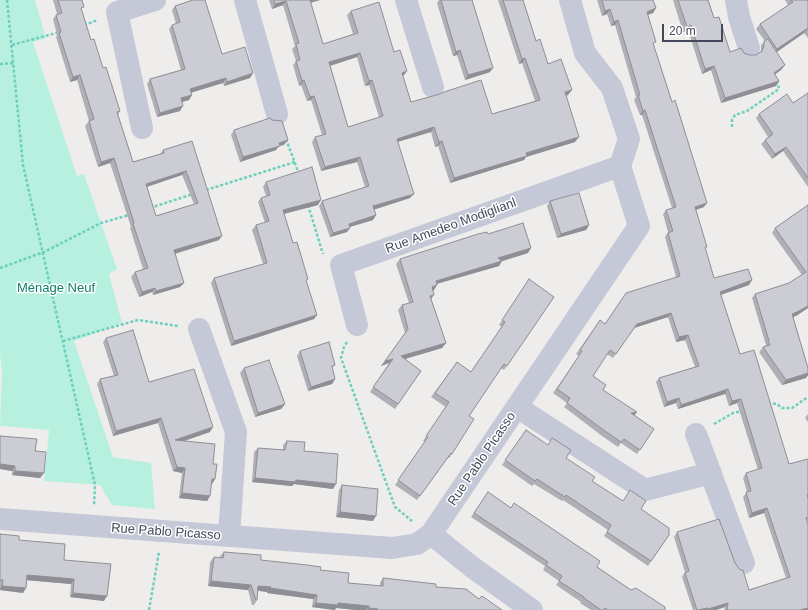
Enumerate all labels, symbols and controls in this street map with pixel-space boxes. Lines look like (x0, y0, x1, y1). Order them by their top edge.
scale bar (664, 16, 725, 42)
text: 20 m (669, 24, 696, 38)
street label: Rue Amedeo Modiglianl (383, 195, 519, 257)
park label: Ménage Neuf (17, 280, 95, 296)
street label: Rue Pablo Picasso (445, 409, 519, 509)
street label: Rue Pablo Picasso (111, 520, 221, 544)

